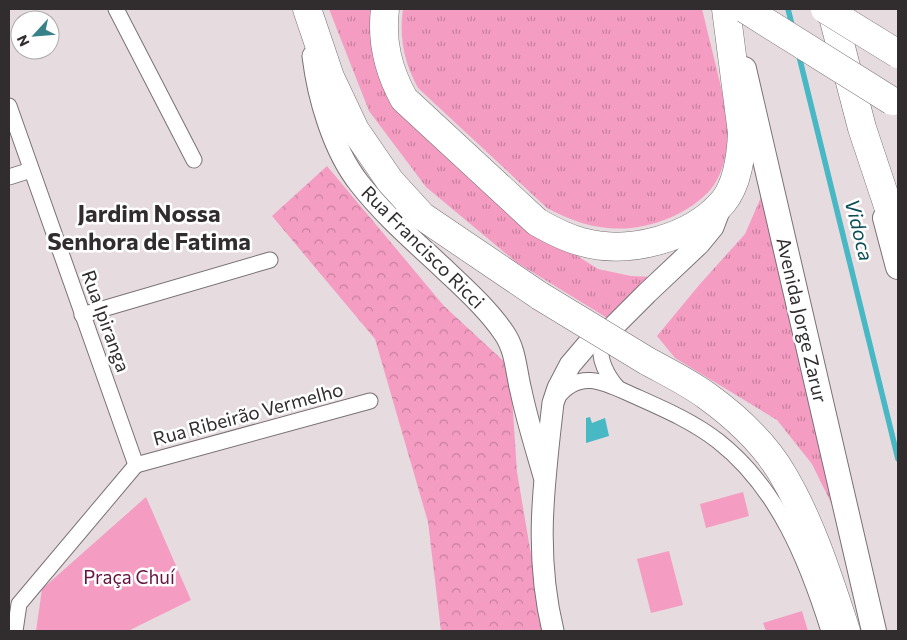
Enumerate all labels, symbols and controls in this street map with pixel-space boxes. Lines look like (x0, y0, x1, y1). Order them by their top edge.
north arrow (10, 10, 60, 60)
text: N (13, 32, 33, 49)
street label: Rua Francisco Ricci (357, 180, 490, 313)
water label: Vidoca (841, 196, 879, 263)
district label: Jardim Nossa Senhora de Fatima (47, 198, 251, 255)
street label: Avenida Jorge Zarur (772, 235, 833, 405)
street label: Rua Ipiranga (77, 267, 136, 375)
street label: Rua Ribeirão Vermelho (150, 377, 345, 450)
park label: Praça Chuí (83, 565, 176, 588)

